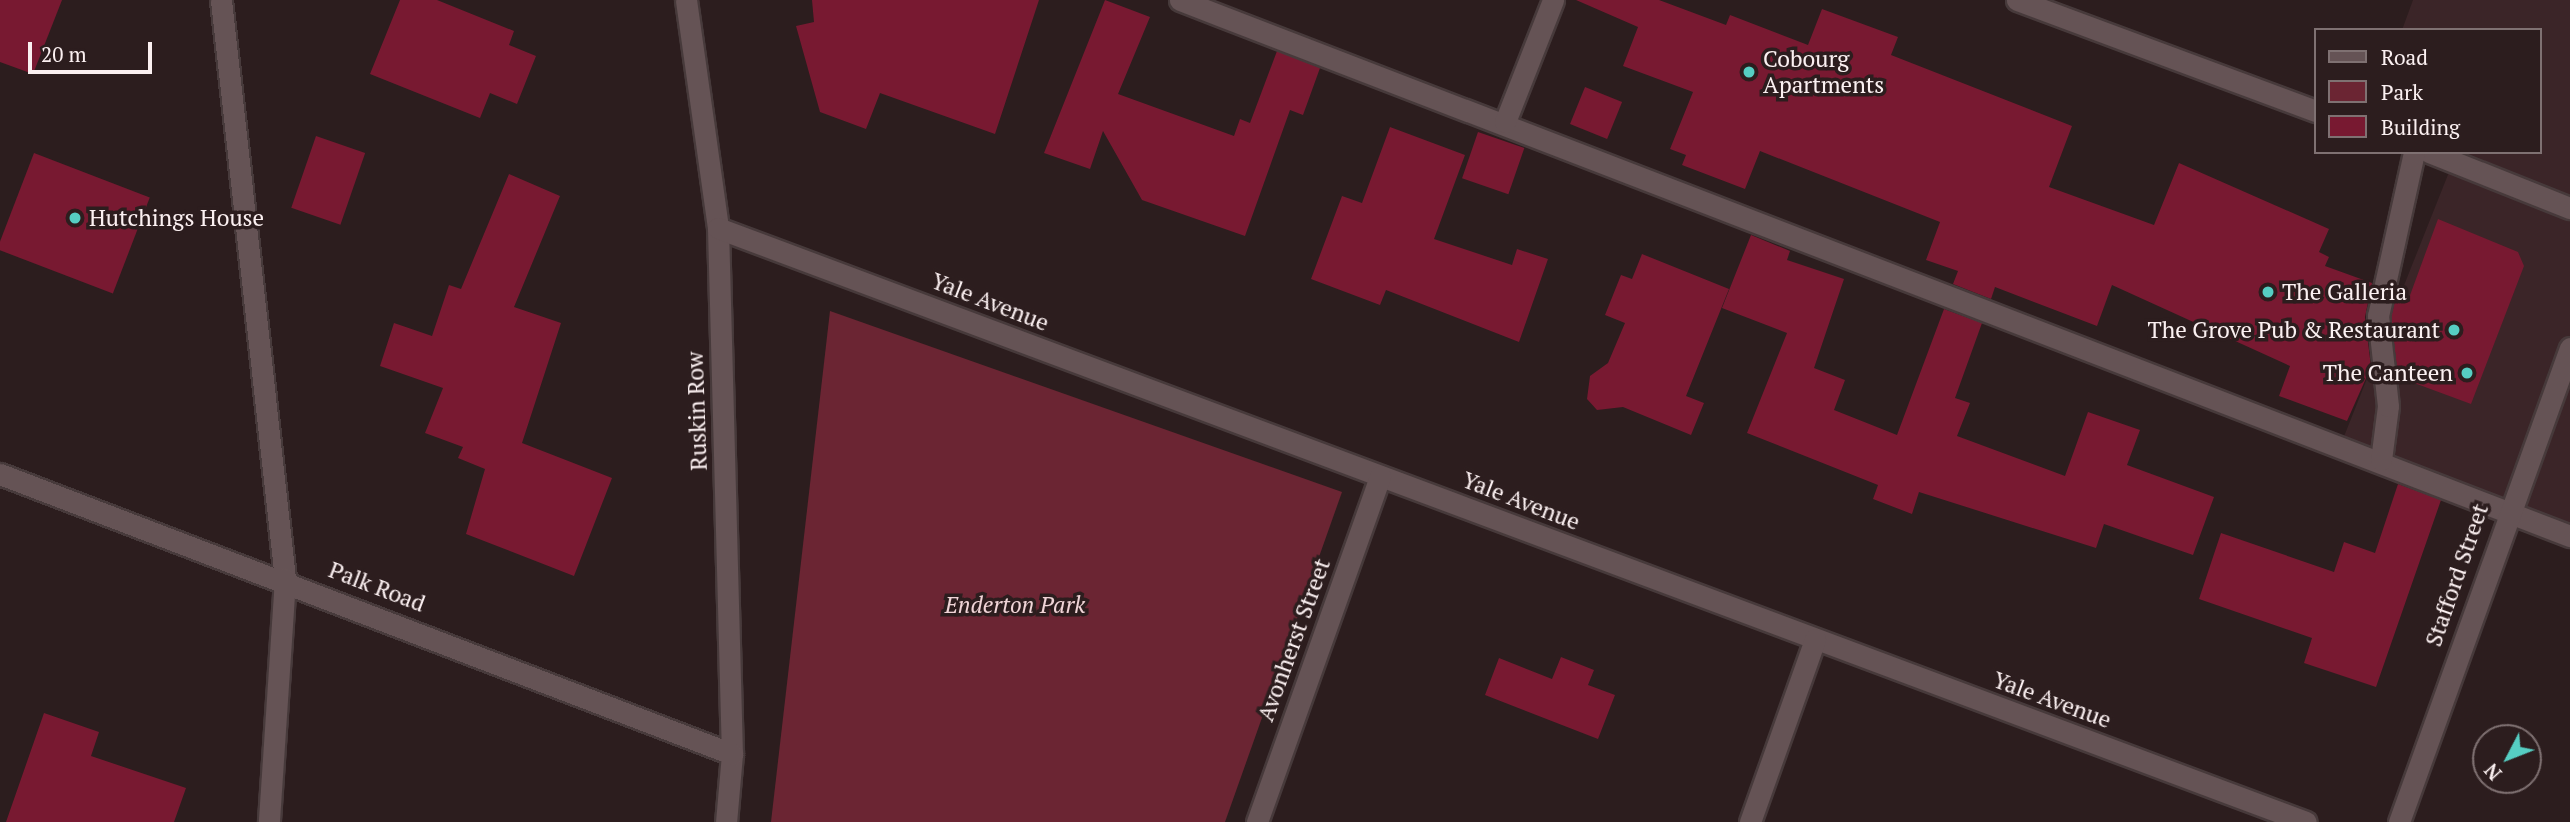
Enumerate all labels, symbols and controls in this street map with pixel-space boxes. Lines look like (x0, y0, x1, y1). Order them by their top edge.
scale bar (32, 28, 156, 72)
legend (2314, 28, 2542, 154)
text: 20 m (41, 40, 87, 68)
text: Road (2381, 43, 2428, 71)
place label: Cobourg Apartments (1763, 45, 1884, 99)
marker: Cobourg Apartments (1741, 64, 1757, 80)
text: Park (2381, 78, 2423, 106)
text: Building (2381, 113, 2460, 141)
place label: Hutchings House (89, 204, 264, 232)
marker: Hutchings House (67, 210, 83, 226)
street label: Yale Avenue (927, 267, 1053, 337)
place label: The Galleria (2282, 278, 2407, 306)
marker: The Galleria (2260, 284, 2276, 300)
place label: The Grove Pub & Restaurant (2147, 316, 2440, 344)
marker: The Grove Pub & Restaurant (2446, 322, 2462, 338)
street label: Ruskin Row (681, 351, 713, 471)
place label: The Canteen (2323, 359, 2453, 387)
marker: The Canteen (2459, 365, 2475, 381)
street label: Yale Avenue (1458, 466, 1584, 536)
street label: Stafford Street (2420, 500, 2494, 650)
street label: Avonherst Street (1252, 555, 1336, 725)
street label: Palk Road (325, 556, 429, 618)
park label: Enderton Park (945, 591, 1085, 619)
street label: Yale Avenue (1989, 666, 2115, 734)
north arrow (2472, 724, 2542, 794)
text: N (2478, 758, 2507, 786)

